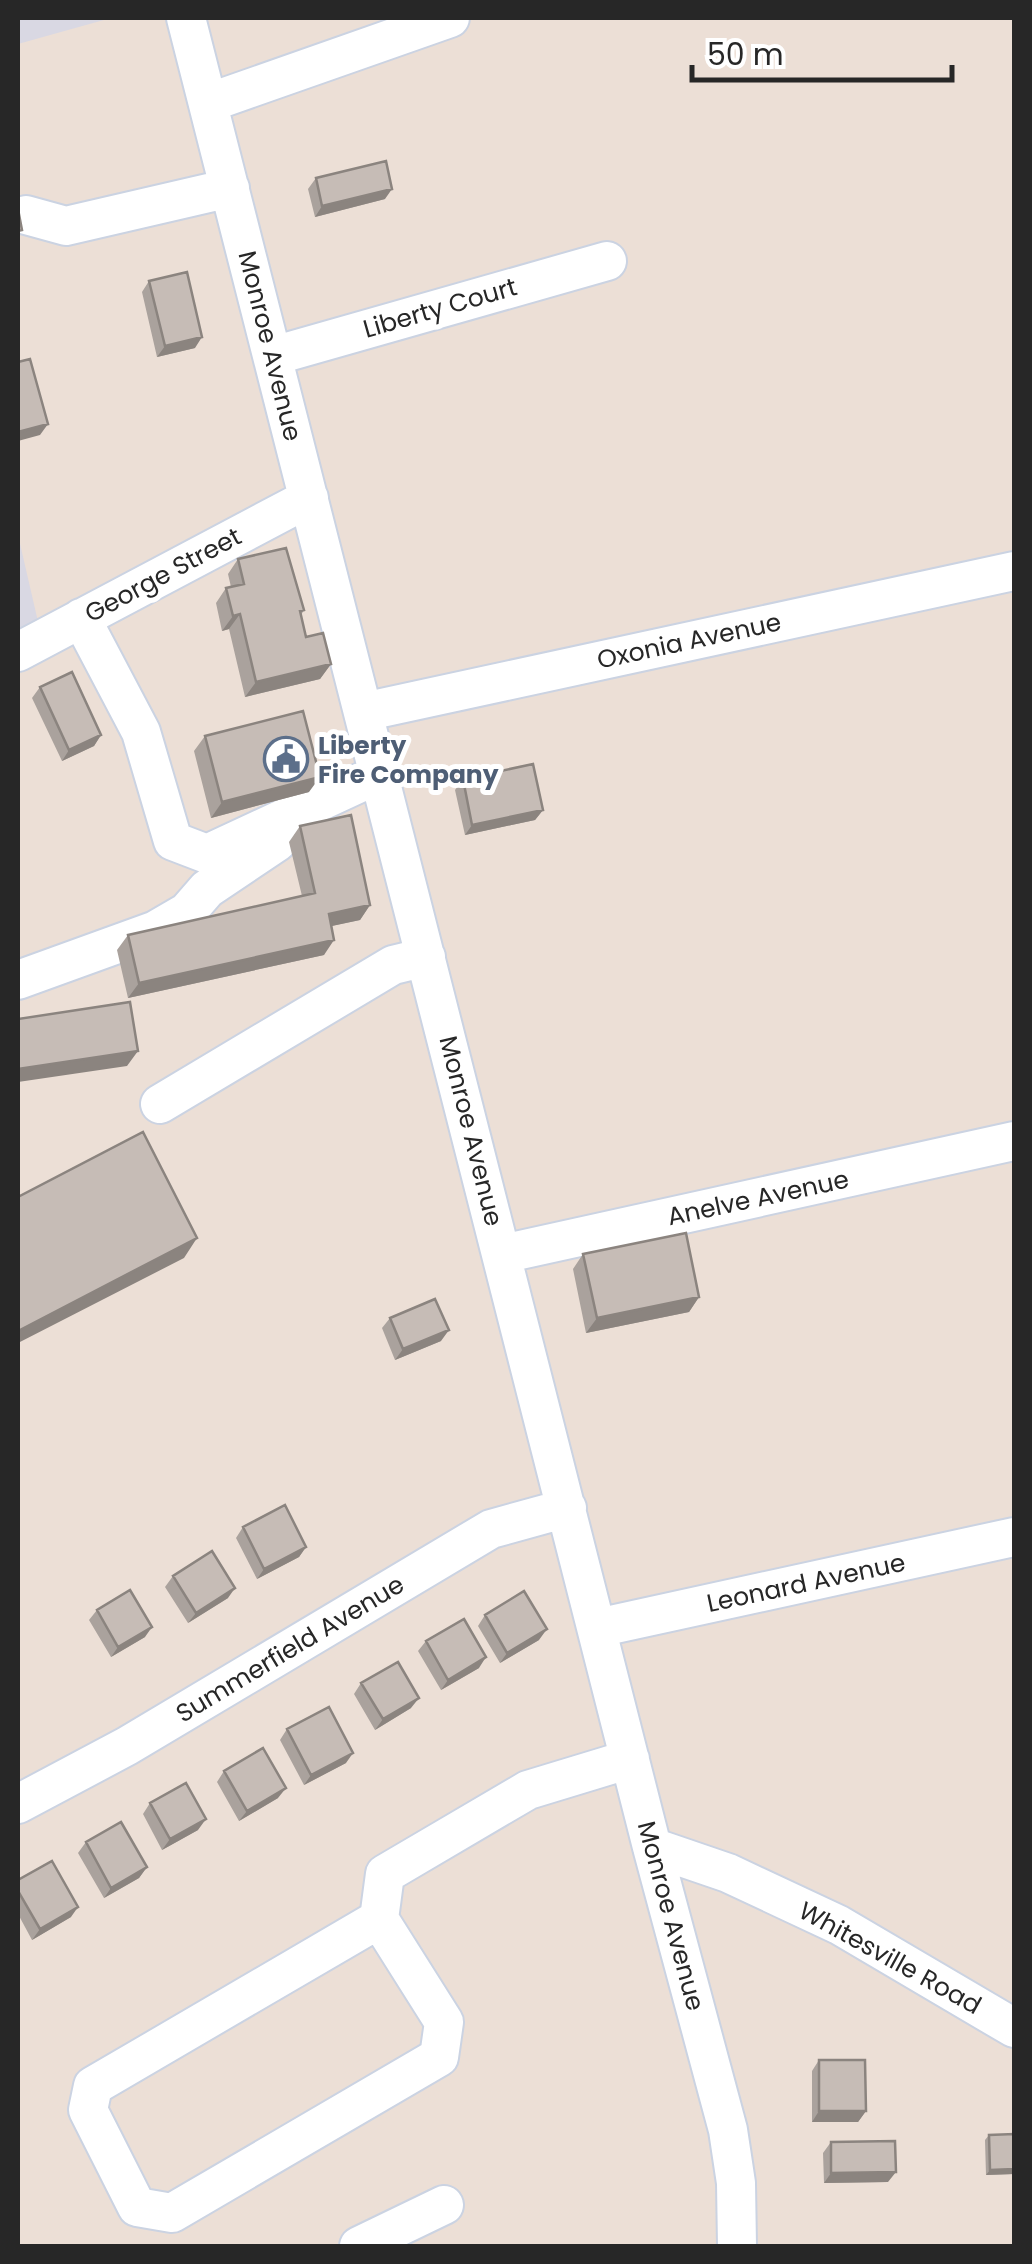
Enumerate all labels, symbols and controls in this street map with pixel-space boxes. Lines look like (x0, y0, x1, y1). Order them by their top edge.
scale bar (692, 20, 952, 82)
text: 50 m (707, 33, 784, 76)
street label: Monroe Avenue (229, 247, 311, 445)
street label: Liberty Court (359, 269, 521, 347)
street label: George Street (79, 519, 247, 631)
street label: Oxonia Avenue (594, 604, 784, 678)
place label: Liberty Fire Company (318, 728, 499, 792)
public building icon: Liberty Fire Company (263, 736, 309, 782)
street label: Monroe Avenue (430, 1032, 512, 1230)
street label: Anelve Avenue (664, 1162, 852, 1234)
street label: Leonard Avenue (704, 1545, 908, 1621)
street label: Summerfield Avenue (169, 1567, 411, 1731)
street label: Monroe Avenue (629, 1817, 713, 2015)
street label: Whitesville Road (792, 1893, 988, 2023)

